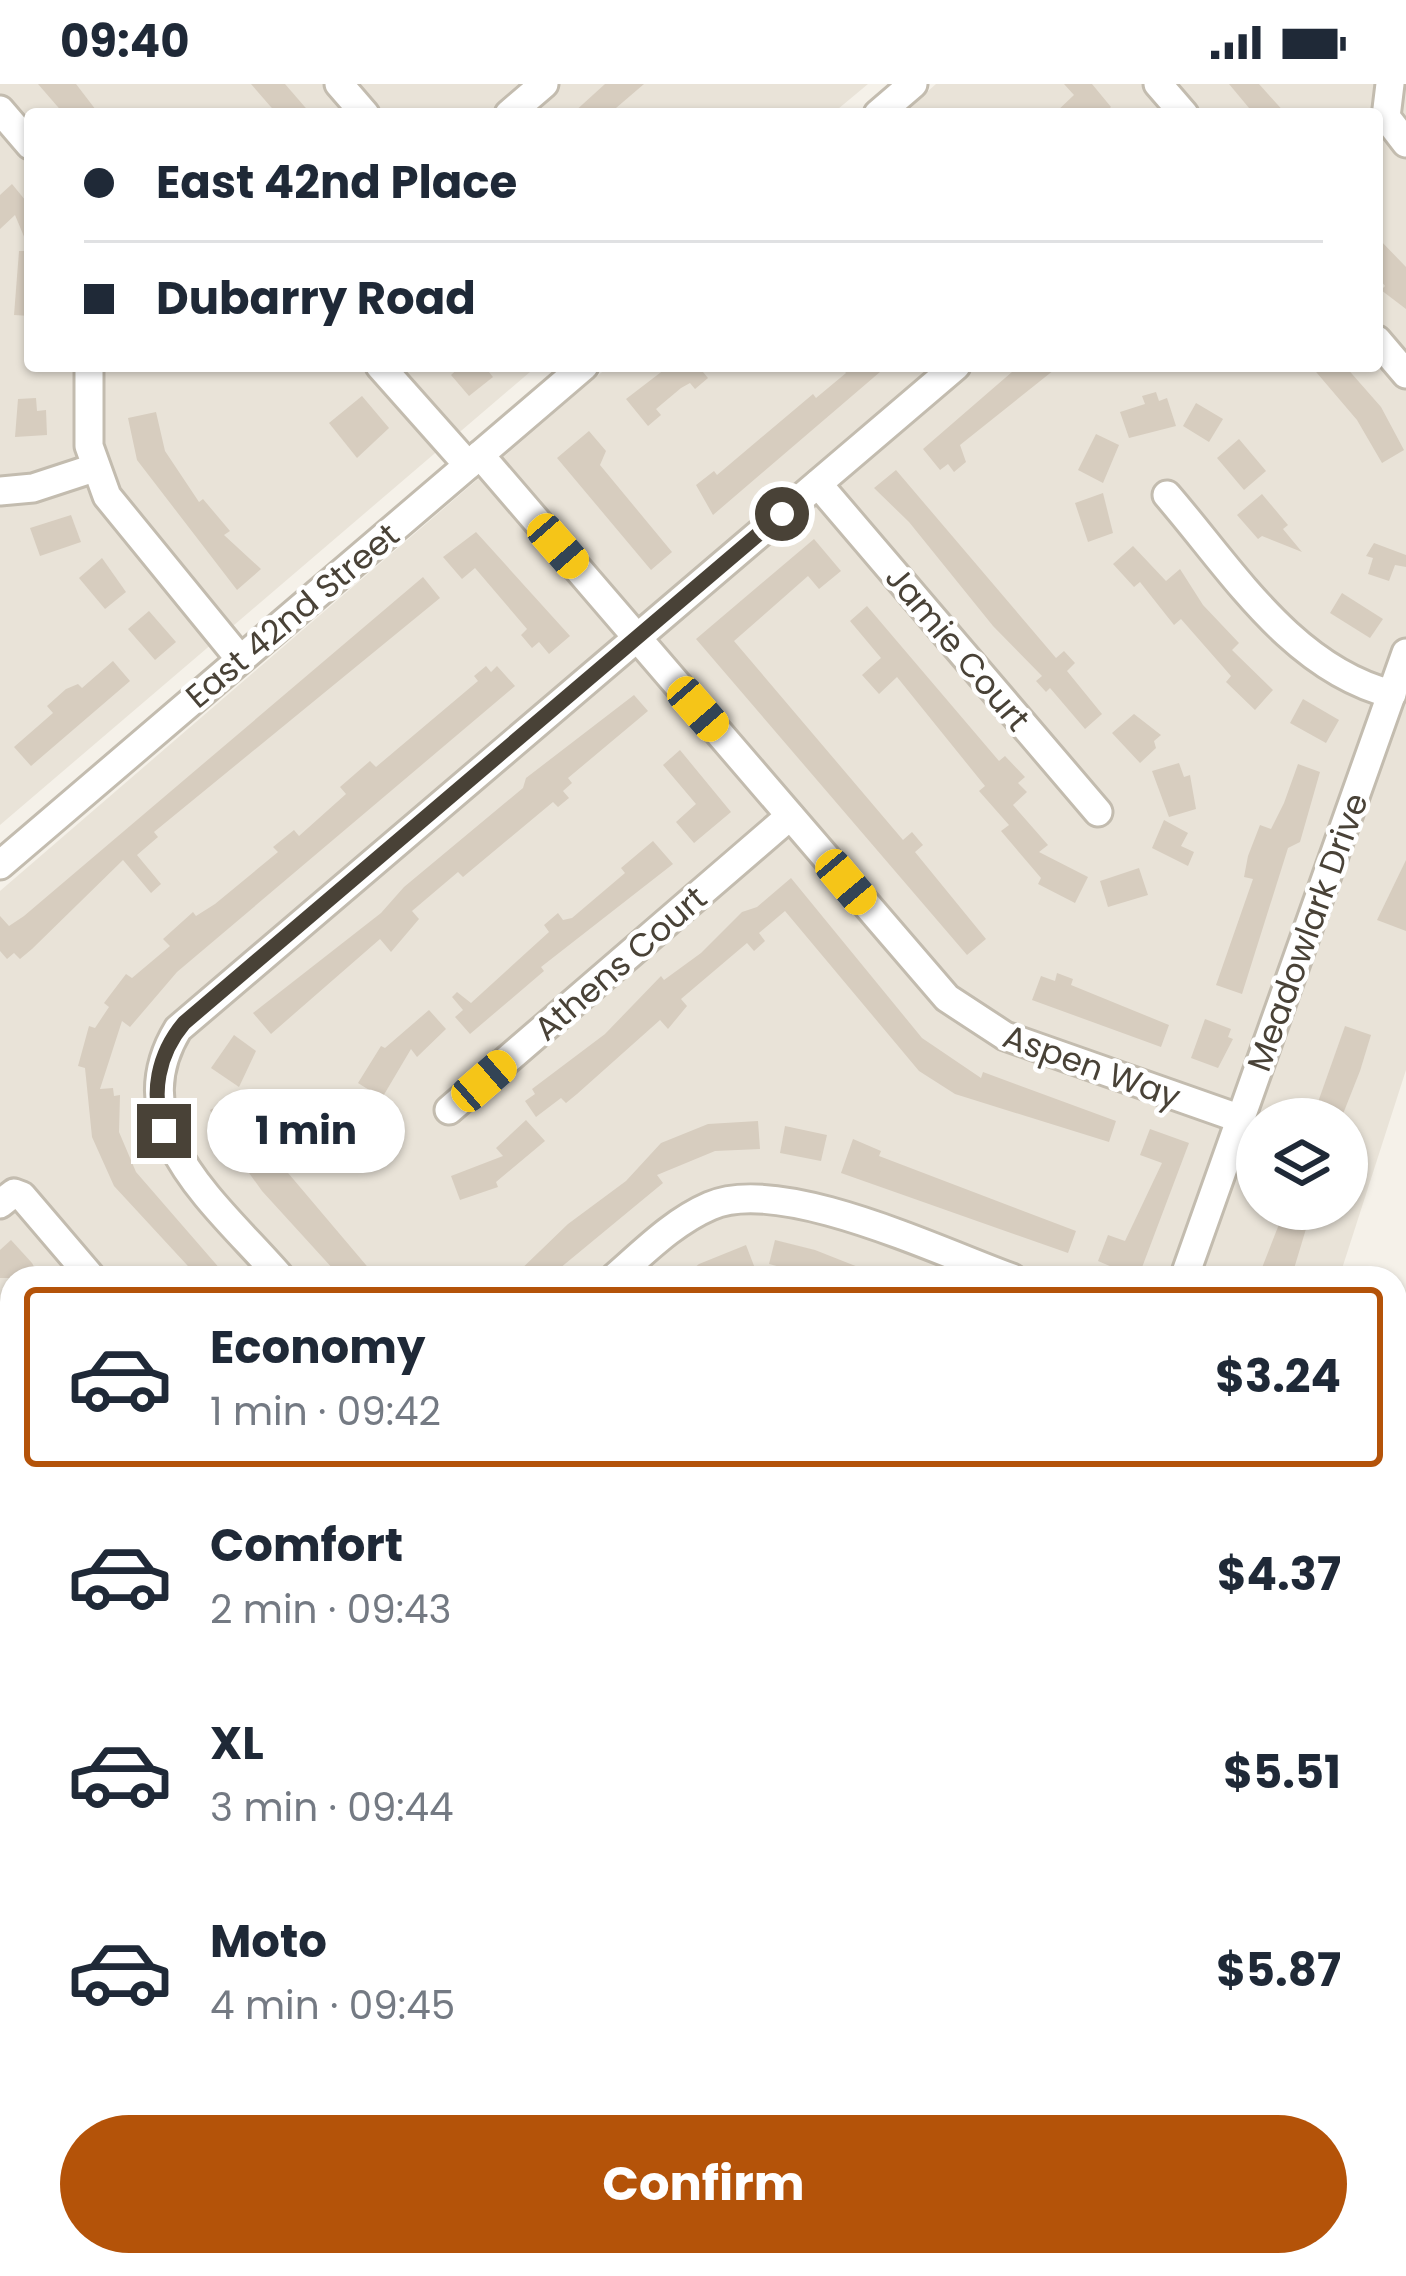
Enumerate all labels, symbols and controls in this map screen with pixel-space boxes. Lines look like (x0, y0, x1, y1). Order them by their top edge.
text: 09:40 (60, 10, 190, 73)
text: East 42nd Place (156, 151, 517, 214)
text: Dubarry Road (156, 267, 476, 330)
route start (755, 487, 809, 541)
car (521, 507, 595, 585)
street label: East 42nd Street (175, 512, 409, 719)
street label: Jamie Court (874, 555, 1041, 741)
car (661, 670, 735, 748)
street label: Meadowlark Drive (1235, 786, 1380, 1078)
car (809, 843, 883, 921)
street label: Athens Court (524, 875, 717, 1052)
street label: Aspen Way (997, 1013, 1187, 1120)
car (445, 1044, 523, 1118)
callout: 1 min (206, 1089, 404, 1173)
map controls (1236, 1098, 1368, 1230)
button: layers (1236, 1098, 1368, 1230)
text: 1 min (255, 1103, 357, 1158)
route end (137, 1104, 191, 1158)
text: Economy (210, 1316, 425, 1379)
icon: car (66, 1323, 174, 1431)
text: $3.24 (1215, 1345, 1341, 1408)
text: 1 min · 09:42 (210, 1384, 441, 1439)
text: Comfort (210, 1514, 403, 1577)
icon: car (66, 1521, 174, 1629)
text: $4.37 (1217, 1543, 1341, 1606)
text: 2 min · 09:43 (210, 1582, 452, 1637)
text: XL (210, 1712, 264, 1775)
icon: car (66, 1719, 174, 1827)
text: $5.51 (1223, 1741, 1341, 1804)
text: 3 min · 09:44 (210, 1780, 454, 1835)
text: Moto (210, 1910, 327, 1973)
icon: car (66, 1917, 174, 2025)
text: $5.87 (1216, 1939, 1341, 2002)
text: 4 min · 09:45 (210, 1978, 455, 2033)
button: Confirm (60, 2115, 1347, 2253)

